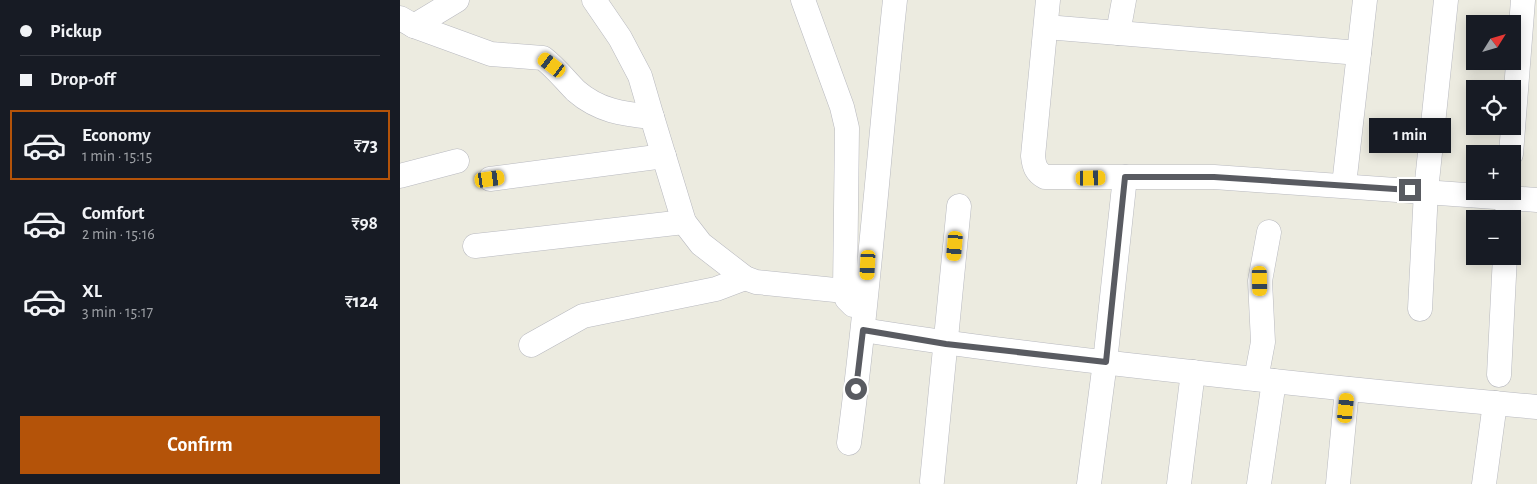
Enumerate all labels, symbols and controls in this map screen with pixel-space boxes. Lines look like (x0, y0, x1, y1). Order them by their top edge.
north arrow (1466, 15, 1521, 70)
map controls (1466, 15, 1521, 265)
text: Pickup (50, 22, 102, 41)
car (535, 50, 568, 80)
text: Drop-off (50, 70, 115, 89)
button: locate (1466, 80, 1521, 135)
callout: 1 min (1369, 118, 1451, 152)
icon: car (22, 123, 67, 168)
text: Economy (82, 126, 151, 145)
text: 1 min (1393, 127, 1427, 143)
text: ₹73 (354, 136, 378, 155)
button: + (1466, 145, 1521, 200)
text: 1 min · 15:15 (82, 148, 152, 164)
car (474, 169, 505, 189)
car (1075, 170, 1106, 186)
route end (1399, 179, 1421, 201)
icon: car (22, 201, 67, 246)
text: Comfort (82, 204, 144, 223)
button: − (1466, 210, 1521, 265)
text: ₹98 (351, 214, 378, 233)
text: 2 min · 15:16 (82, 226, 155, 242)
car (946, 230, 963, 262)
car (859, 250, 876, 280)
car (1252, 266, 1267, 296)
icon: car (22, 279, 67, 324)
text: XL (82, 282, 102, 301)
text: ₹124 (345, 292, 378, 311)
text: 3 min · 15:17 (82, 304, 153, 320)
route start (845, 378, 867, 400)
car (1336, 392, 1355, 424)
button: Confirm (20, 416, 380, 474)

